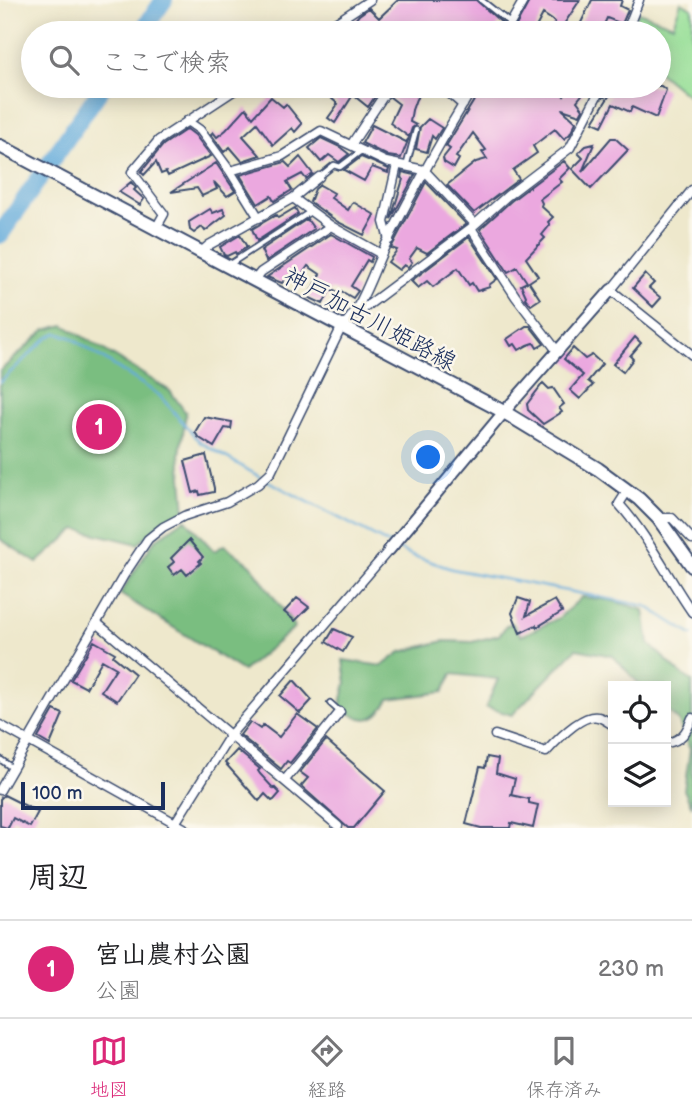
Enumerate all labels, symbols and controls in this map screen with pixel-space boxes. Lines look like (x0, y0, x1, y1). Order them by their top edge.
search box (21, 21, 671, 98)
icon: search (45, 41, 83, 79)
text: ここで検索 (101, 48, 231, 79)
street label: 神戸加古川姫路線 (278, 262, 461, 377)
pin: 1 (76, 401, 122, 453)
your location (411, 440, 445, 474)
map controls (608, 681, 671, 807)
button: locate (608, 681, 671, 744)
button: layers (608, 744, 671, 807)
scale bar (21, 779, 164, 811)
text: 100 m (32, 782, 83, 805)
text: 周辺 (28, 860, 88, 896)
text: 宮山農村公園 (95, 940, 251, 971)
text: 1 (46, 955, 56, 983)
text: 230 m (598, 955, 664, 983)
text: 公園 (95, 977, 141, 1005)
tab: 地図 (90, 1032, 128, 1102)
tab: 経路 (308, 1032, 346, 1102)
tab: 保存済み (526, 1032, 602, 1102)

